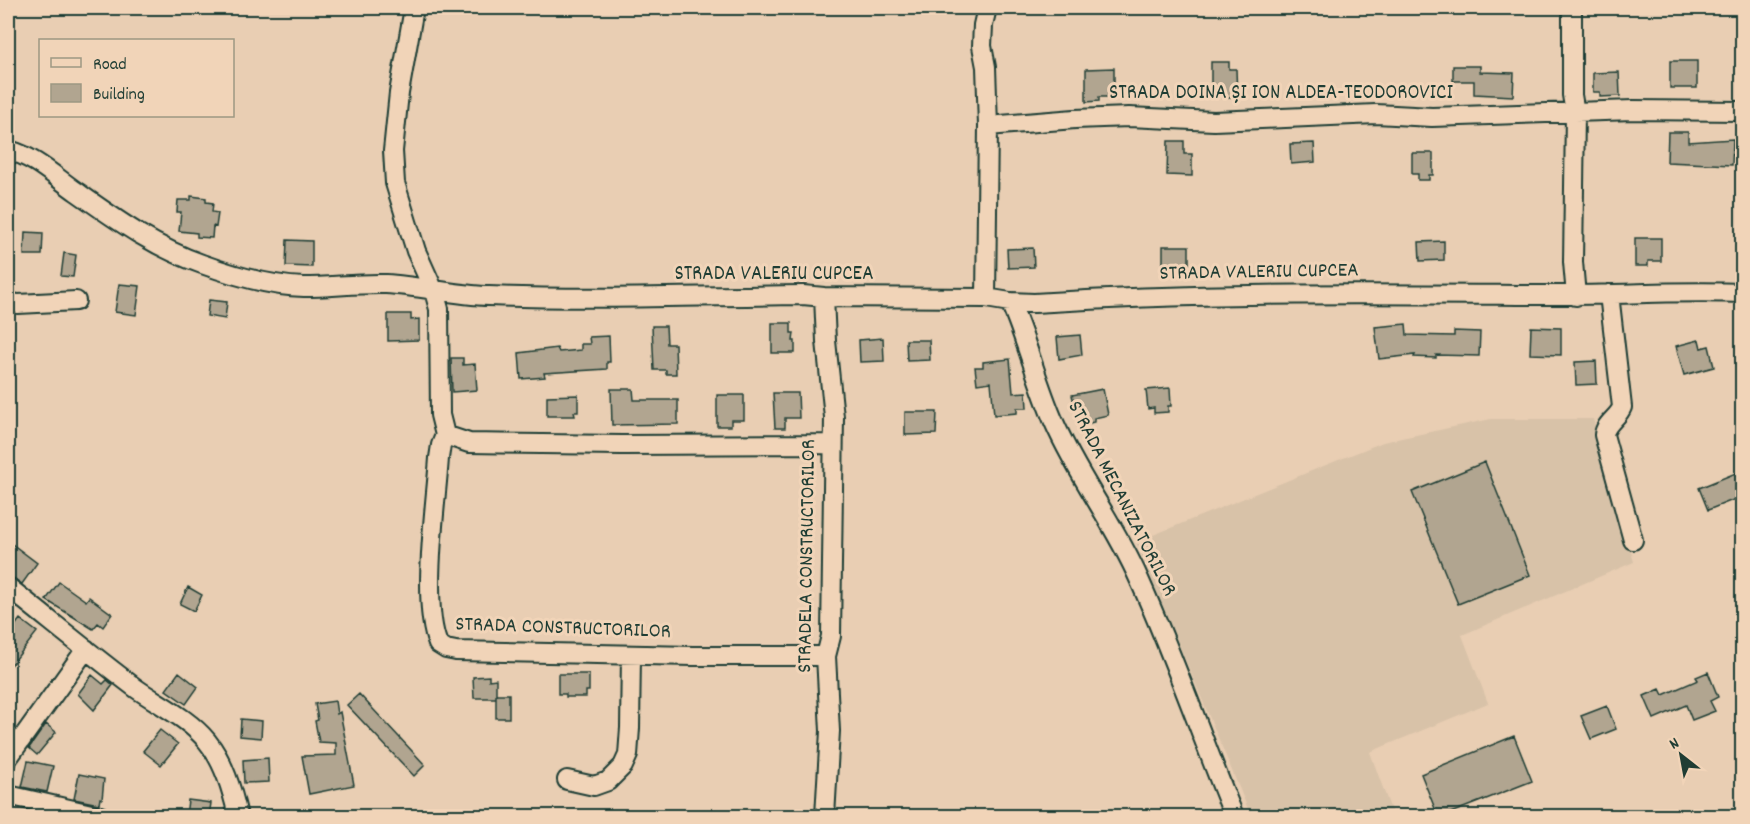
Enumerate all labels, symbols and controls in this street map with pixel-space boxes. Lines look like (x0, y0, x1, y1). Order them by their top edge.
legend (39, 39, 234, 117)
text: Road (93, 53, 127, 78)
street label: STRADA DOINA ȘI ION ALDEA-TEODOROVICI (1109, 79, 1453, 109)
text: Building (93, 83, 145, 108)
street label: STRADA VALERIU CUPCEA (1159, 256, 1359, 290)
street label: STRADA VALERIU CUPCEA (674, 260, 874, 290)
street label: STRADA MECANIZATORILOR (1059, 396, 1183, 602)
street label: STRADELA CONSTRUCTORILOR (791, 439, 825, 673)
street label: STRADA CONSTRUCTORILOR (455, 610, 671, 648)
north arrow (1651, 725, 1711, 785)
text: N (1665, 732, 1684, 756)

